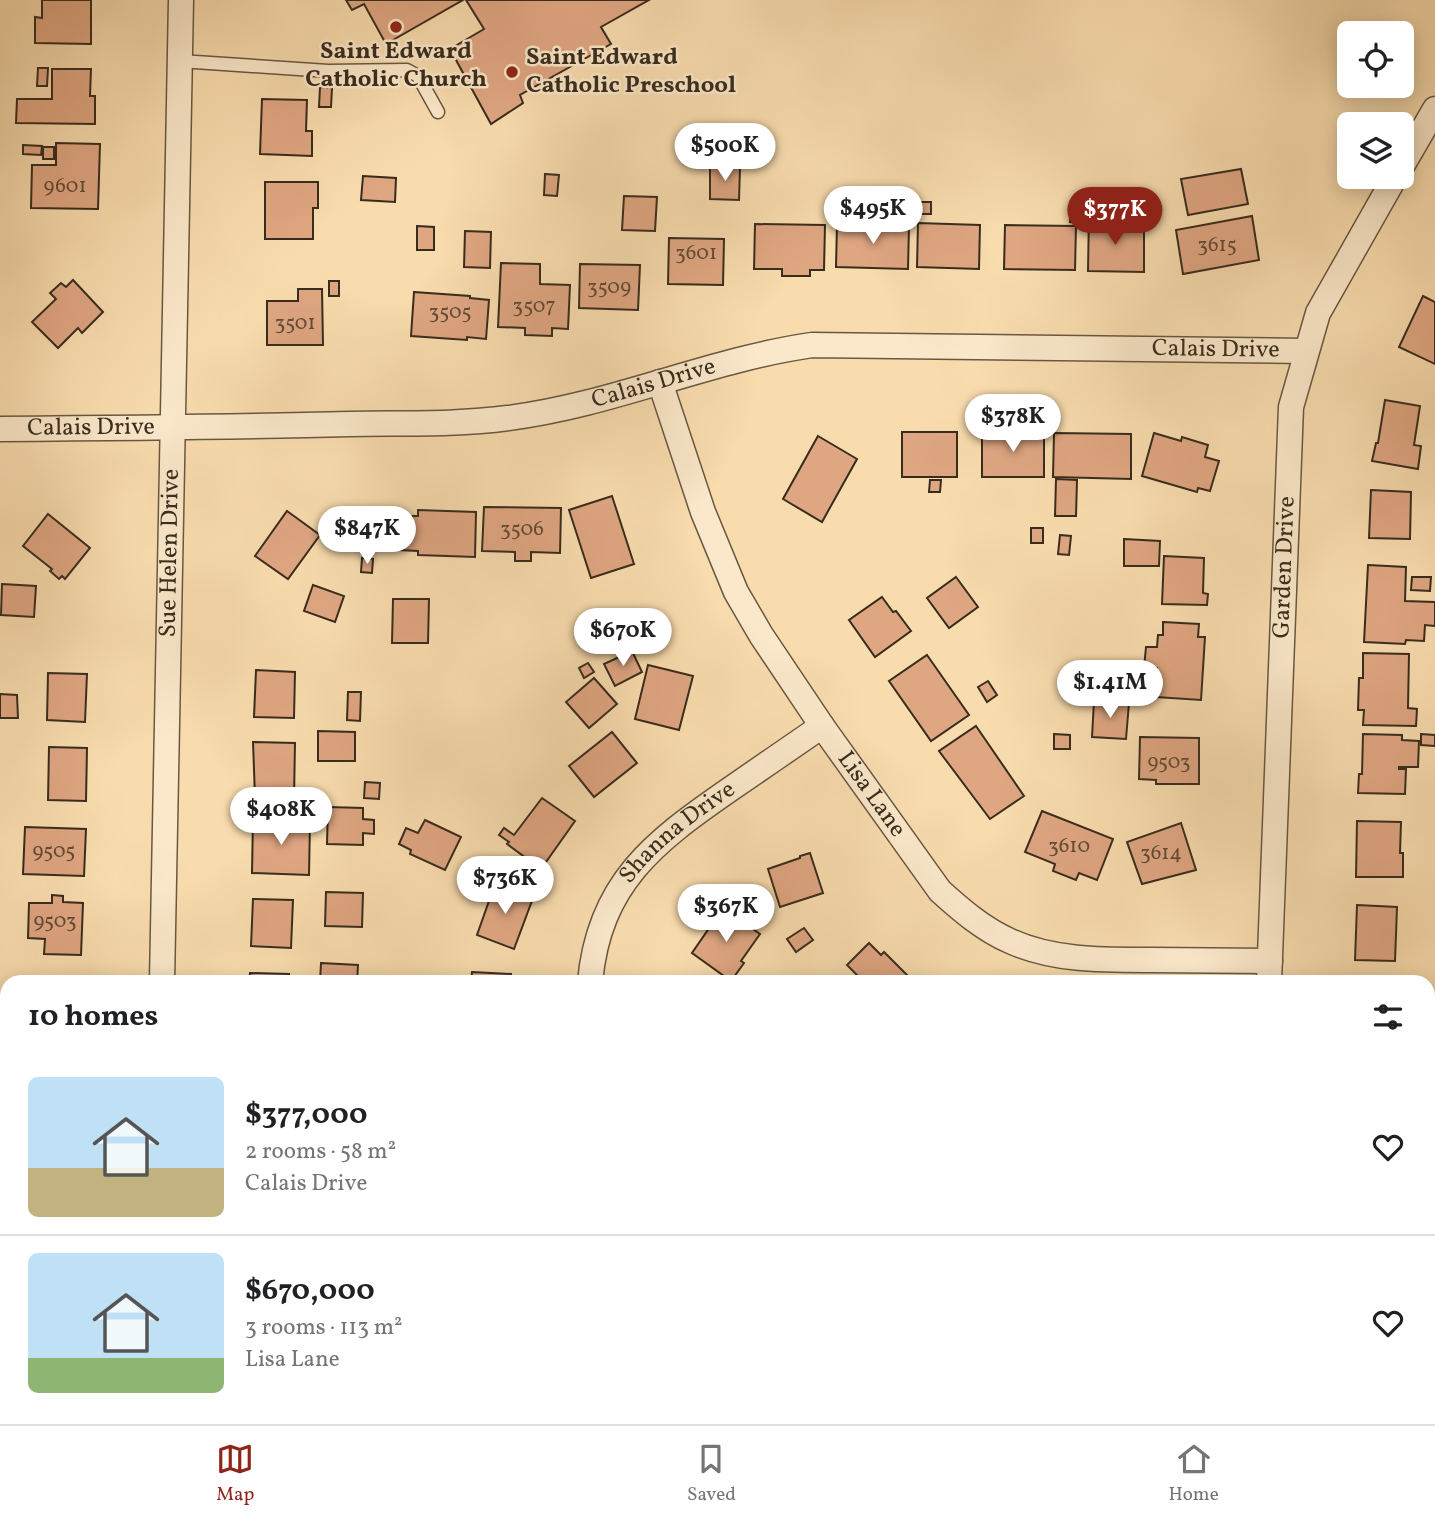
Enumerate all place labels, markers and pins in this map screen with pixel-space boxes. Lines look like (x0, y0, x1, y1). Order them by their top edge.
marker: Saint Edward Catholic Church (388, 19, 404, 35)
place label: Saint Edward Catholic Church (305, 35, 487, 97)
place label: Saint Edward Catholic Preschool (526, 41, 736, 103)
marker: Saint Edward Catholic Preschool (504, 64, 520, 80)
pin: $500K (676, 124, 774, 183)
pin: $495K (824, 187, 922, 246)
pin: $377K (1066, 188, 1164, 247)
pin: $378K (964, 394, 1062, 454)
pin: $847K (318, 506, 416, 566)
pin: $670K (574, 608, 672, 668)
pin: $1.41M (1053, 660, 1167, 720)
pin: $408K (232, 788, 330, 847)
pin: $736K (456, 856, 554, 916)
pin: $367K (677, 884, 775, 944)

